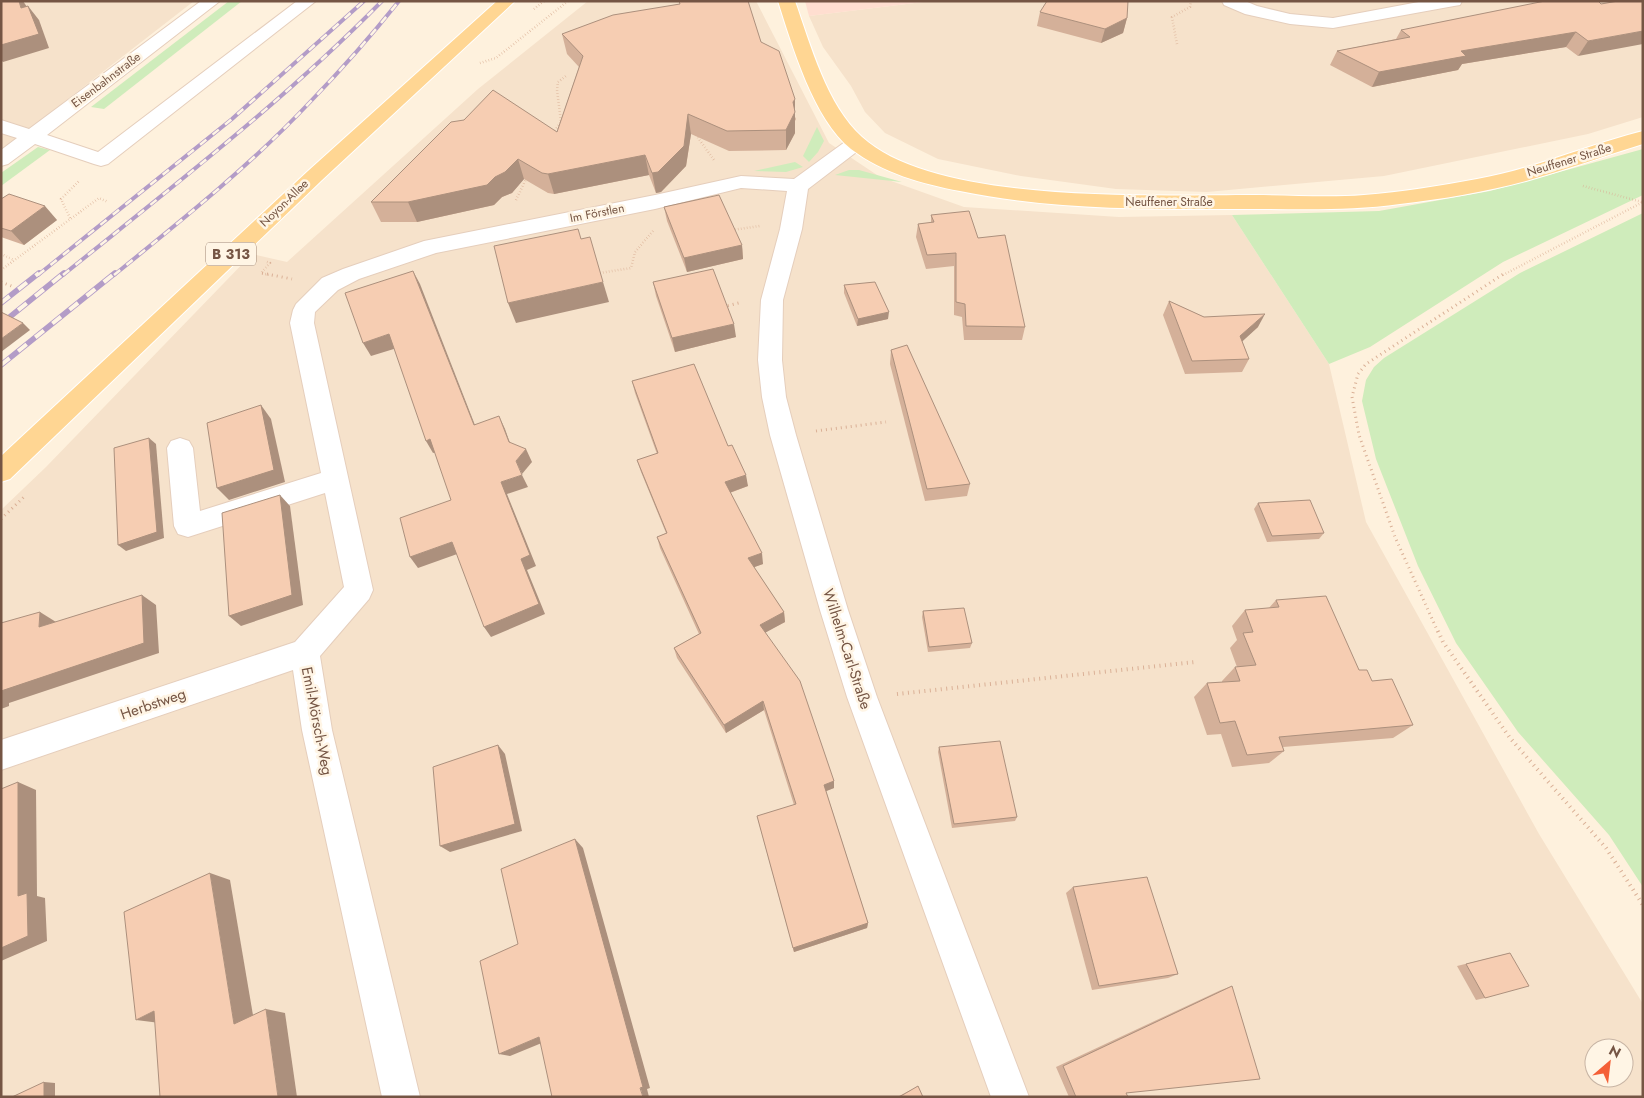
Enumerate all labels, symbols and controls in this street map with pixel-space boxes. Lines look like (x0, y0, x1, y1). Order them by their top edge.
street label: Eisenbahnstraße (68, 48, 144, 112)
street label: Neuffener Straße (1525, 139, 1613, 181)
street label: Noyon-Allee (255, 175, 313, 231)
street label: Neuffener Straße (1125, 193, 1213, 211)
street label: Im Förstlen (568, 199, 626, 227)
road number: B 313 (206, 242, 256, 266)
street label: Wilhelm-Carl-Straße (817, 586, 877, 712)
street label: Emil-Mörsch-Weg (296, 665, 338, 777)
street label: Herbstweg (117, 683, 189, 725)
north arrow (1584, 1038, 1634, 1088)
text: N (1605, 1040, 1625, 1063)

